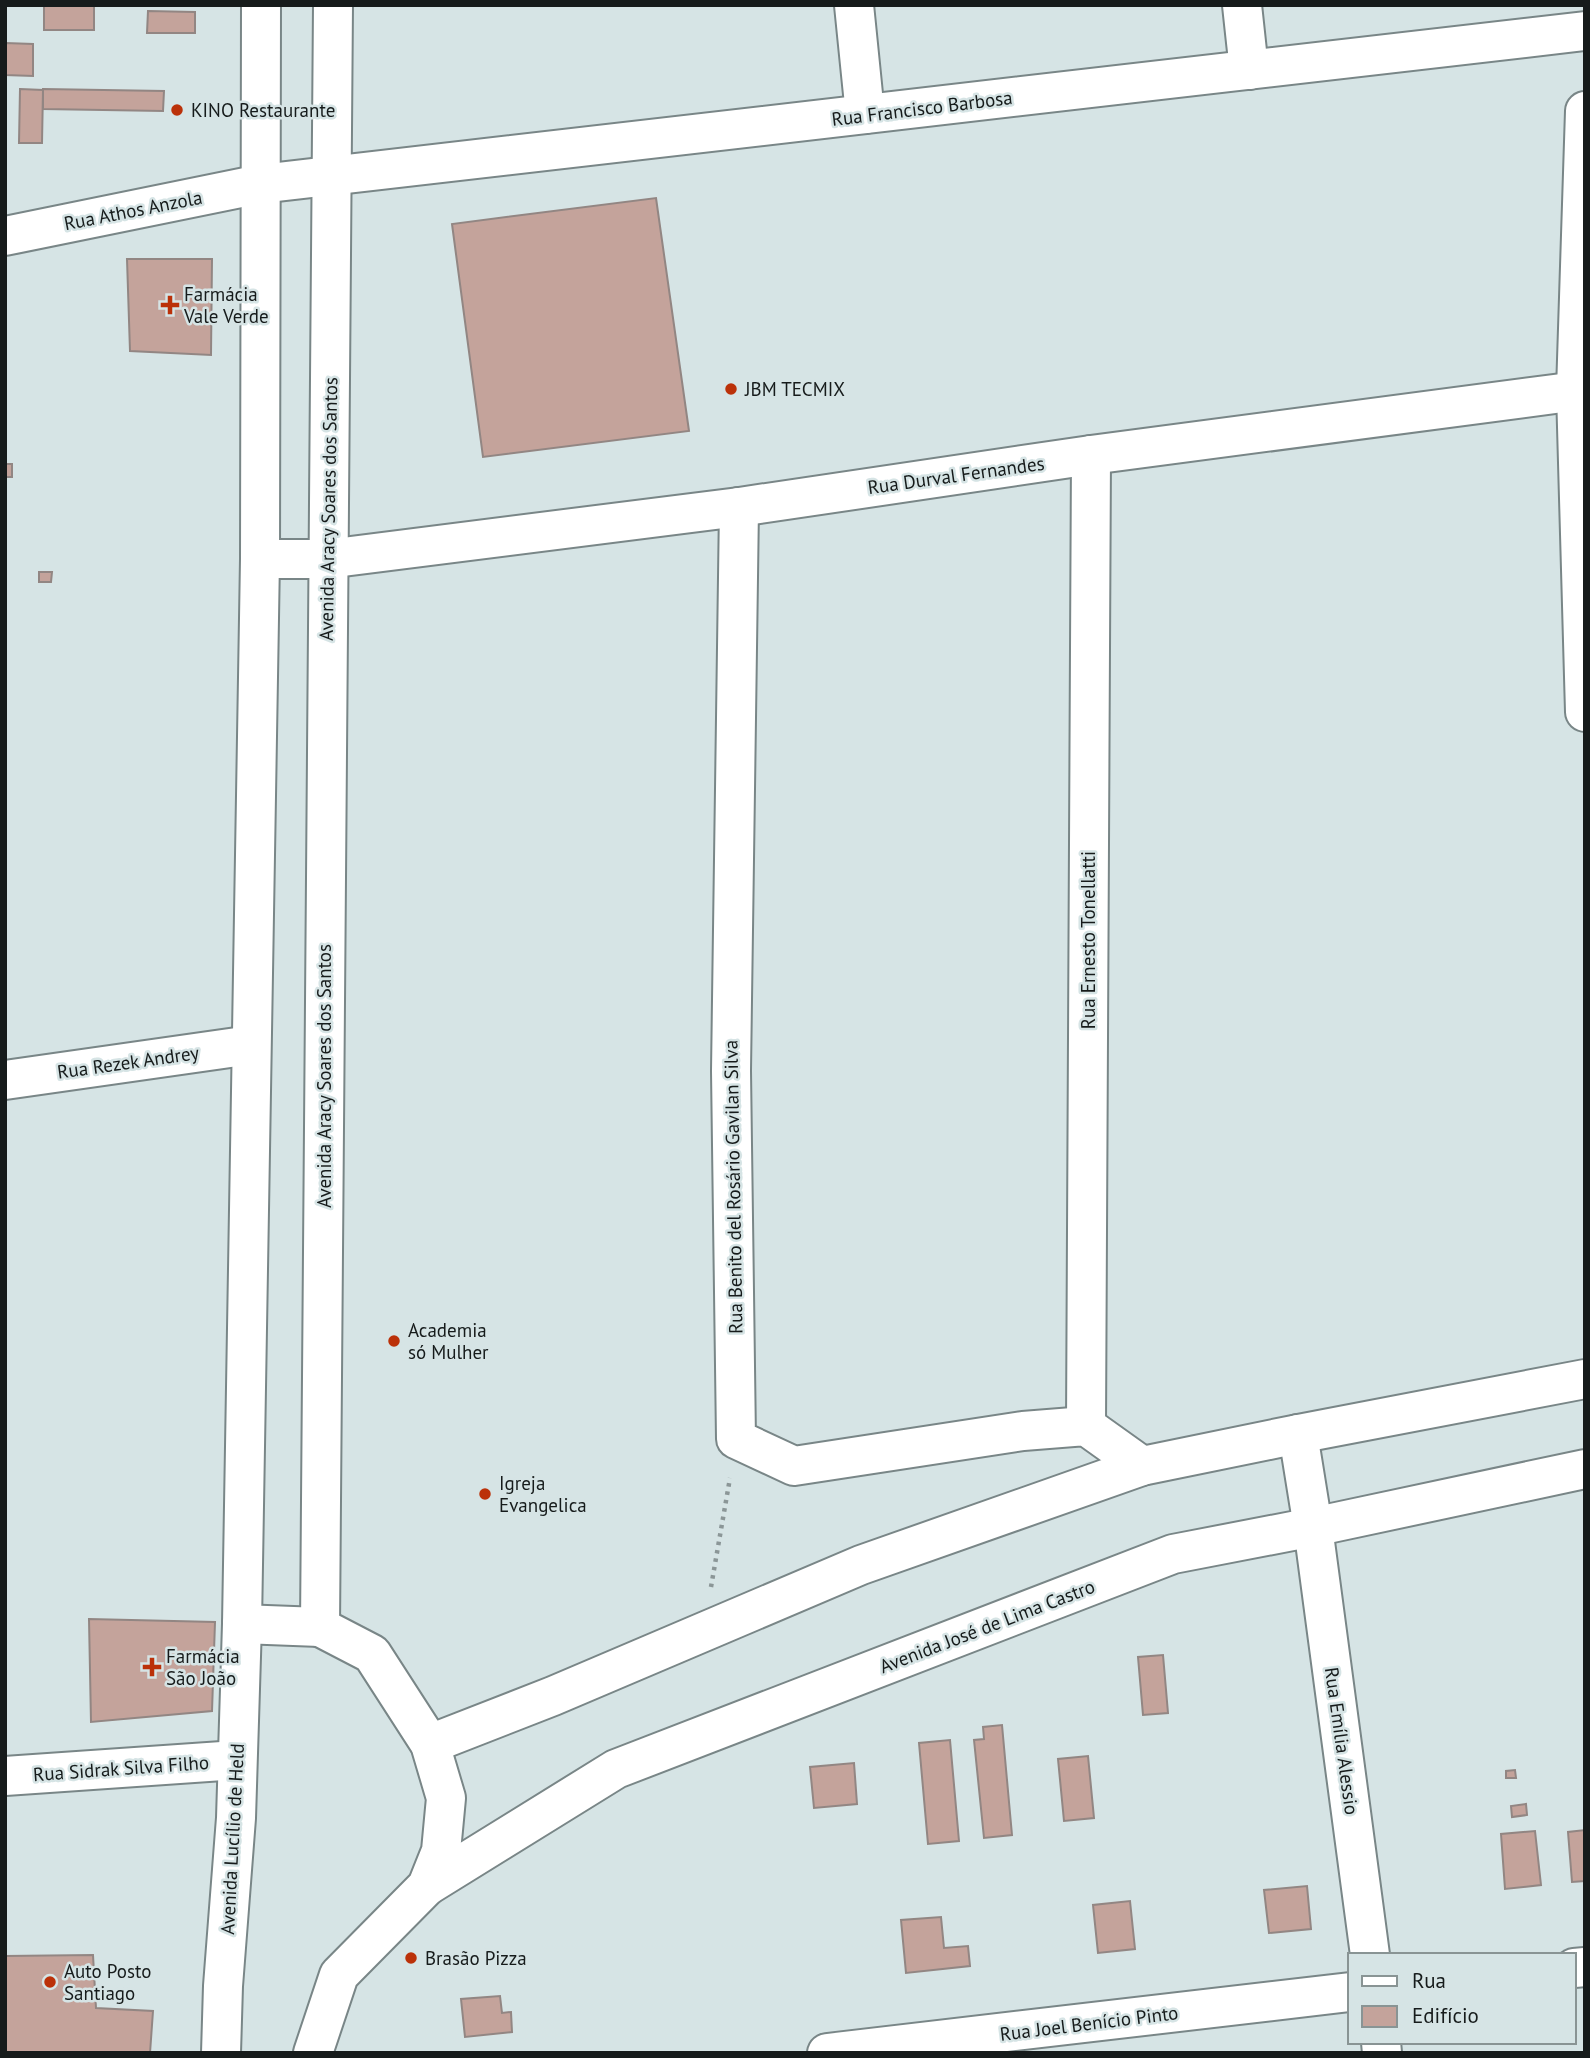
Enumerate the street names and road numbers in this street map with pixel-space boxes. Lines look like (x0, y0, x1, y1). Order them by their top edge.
street label: Rua Francisco Barbosa (830, 85, 1014, 131)
street label: Rua Athos Anzola (62, 185, 204, 235)
street label: Avenida Aracy Soares dos Santos (314, 377, 342, 641)
street label: Rua Durval Fernandes (866, 451, 1046, 499)
street label: Rua Ernesto Tonellatti (1076, 851, 1100, 1029)
street label: Avenida Aracy Soares dos Santos (312, 944, 336, 1208)
street label: Rua Rezek Andrey (56, 1040, 201, 1084)
street label: Rua Benito del Rosário Gavilan Silva (718, 1040, 748, 1334)
street label: Avenida José de Lima Castro (876, 1574, 1098, 1678)
street label: Rua Emília Alessio (1320, 1666, 1364, 1816)
street label: Avenida Lucílio de Held (215, 1743, 249, 1935)
street label: Rua Sidrak Silva Filho (32, 1750, 210, 1786)
street label: Rua Joel Benício Pinto (998, 2000, 1180, 2046)

